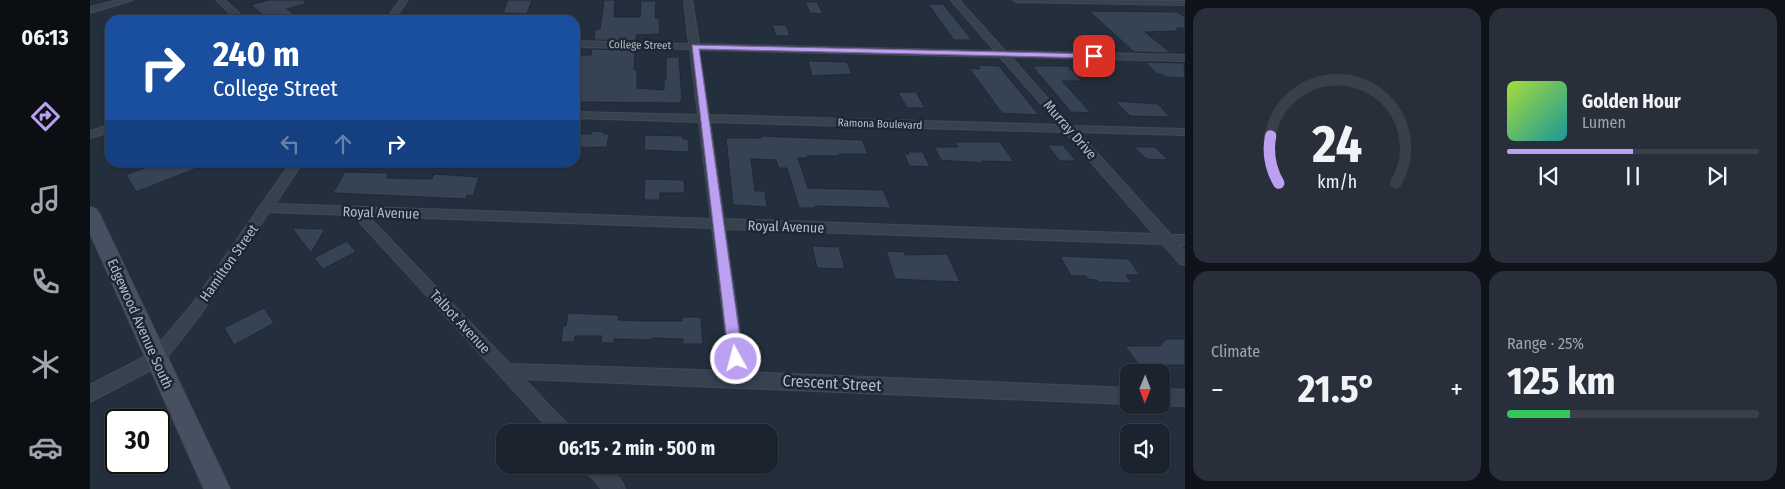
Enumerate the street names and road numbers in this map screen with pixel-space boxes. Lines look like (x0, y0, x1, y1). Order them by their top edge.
street label: College Street (609, 38, 672, 52)
street label: Murray Drive (1040, 97, 1100, 163)
street label: Ramona Boulevard (837, 116, 923, 132)
street label: Royal Avenue (342, 203, 420, 223)
street label: Royal Avenue (747, 217, 825, 237)
street label: Hamilton Street (196, 221, 262, 305)
street label: Edgewood Avenue South (104, 256, 176, 392)
street label: Talbot Avenue (426, 287, 494, 357)
street label: Crescent Street (782, 371, 883, 395)

